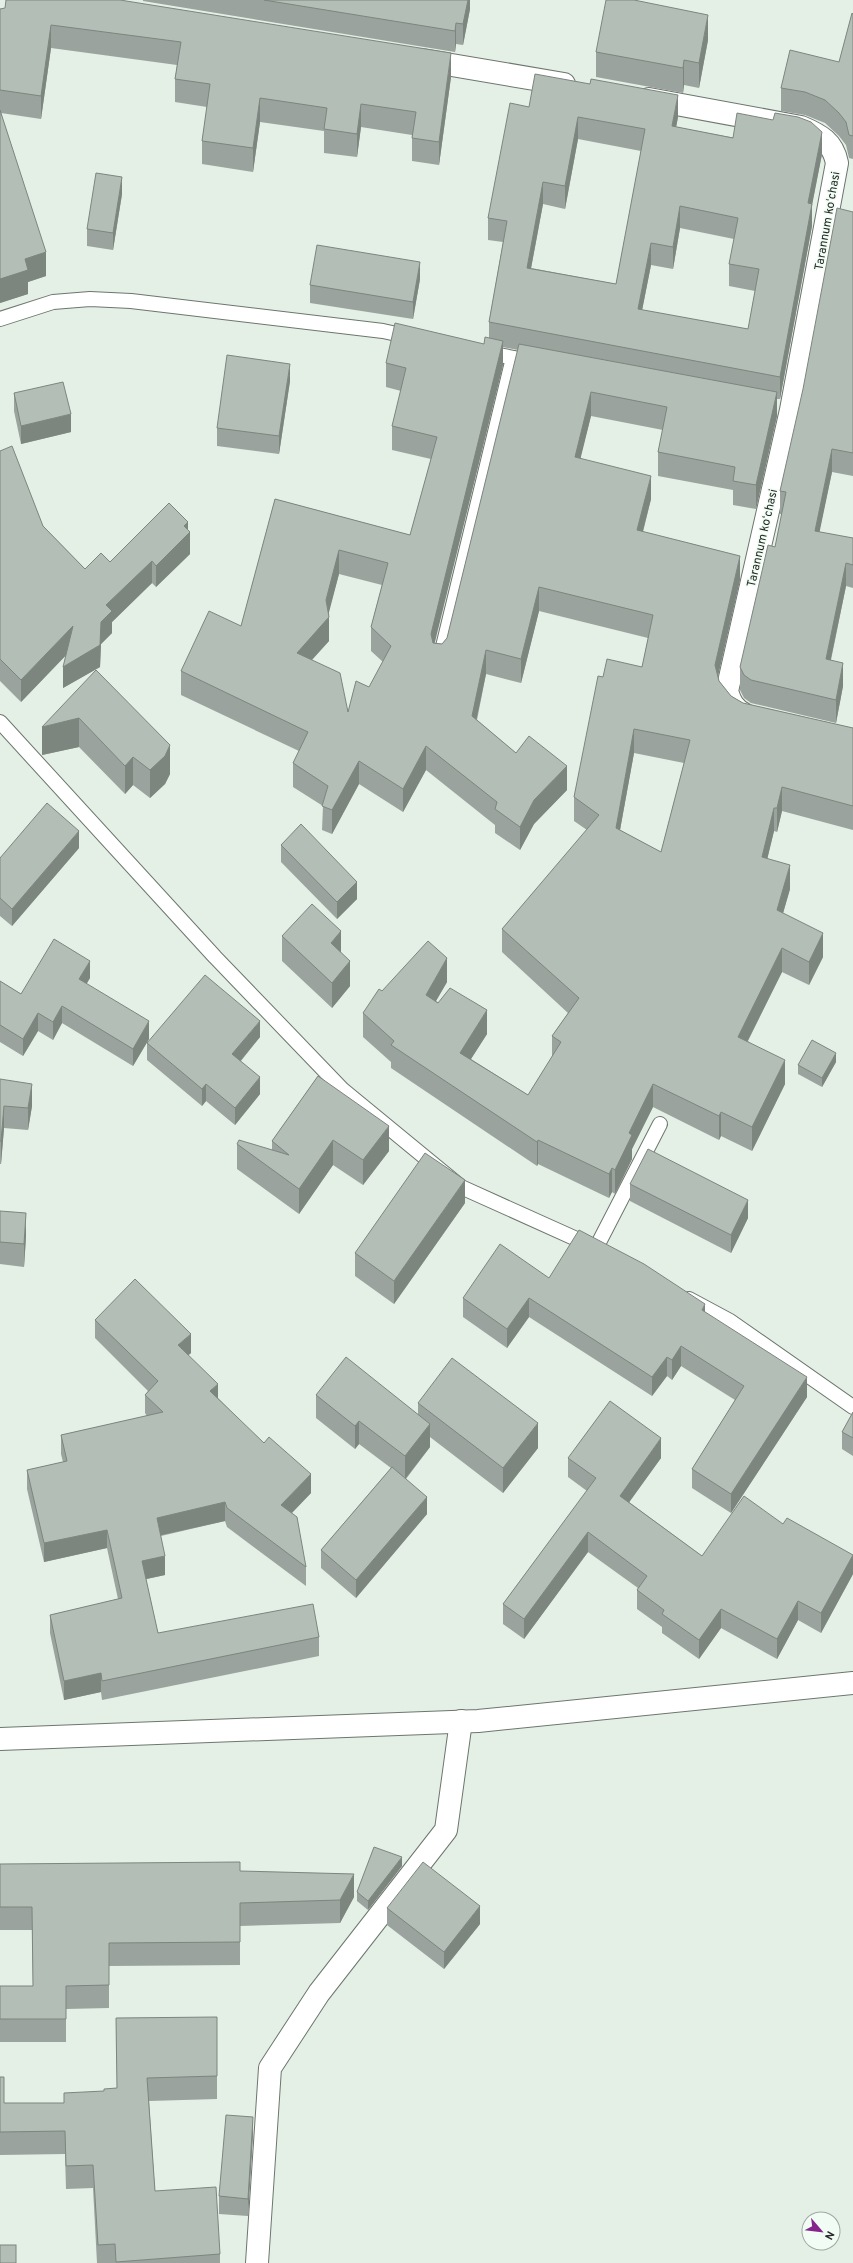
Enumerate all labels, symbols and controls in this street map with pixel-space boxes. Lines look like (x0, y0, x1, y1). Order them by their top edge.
street label: Tarannum koʻchasi (811, 170, 845, 272)
street label: Tarannum koʻchasi (744, 488, 782, 589)
north arrow (801, 2211, 841, 2251)
text: N (821, 2228, 837, 2242)

